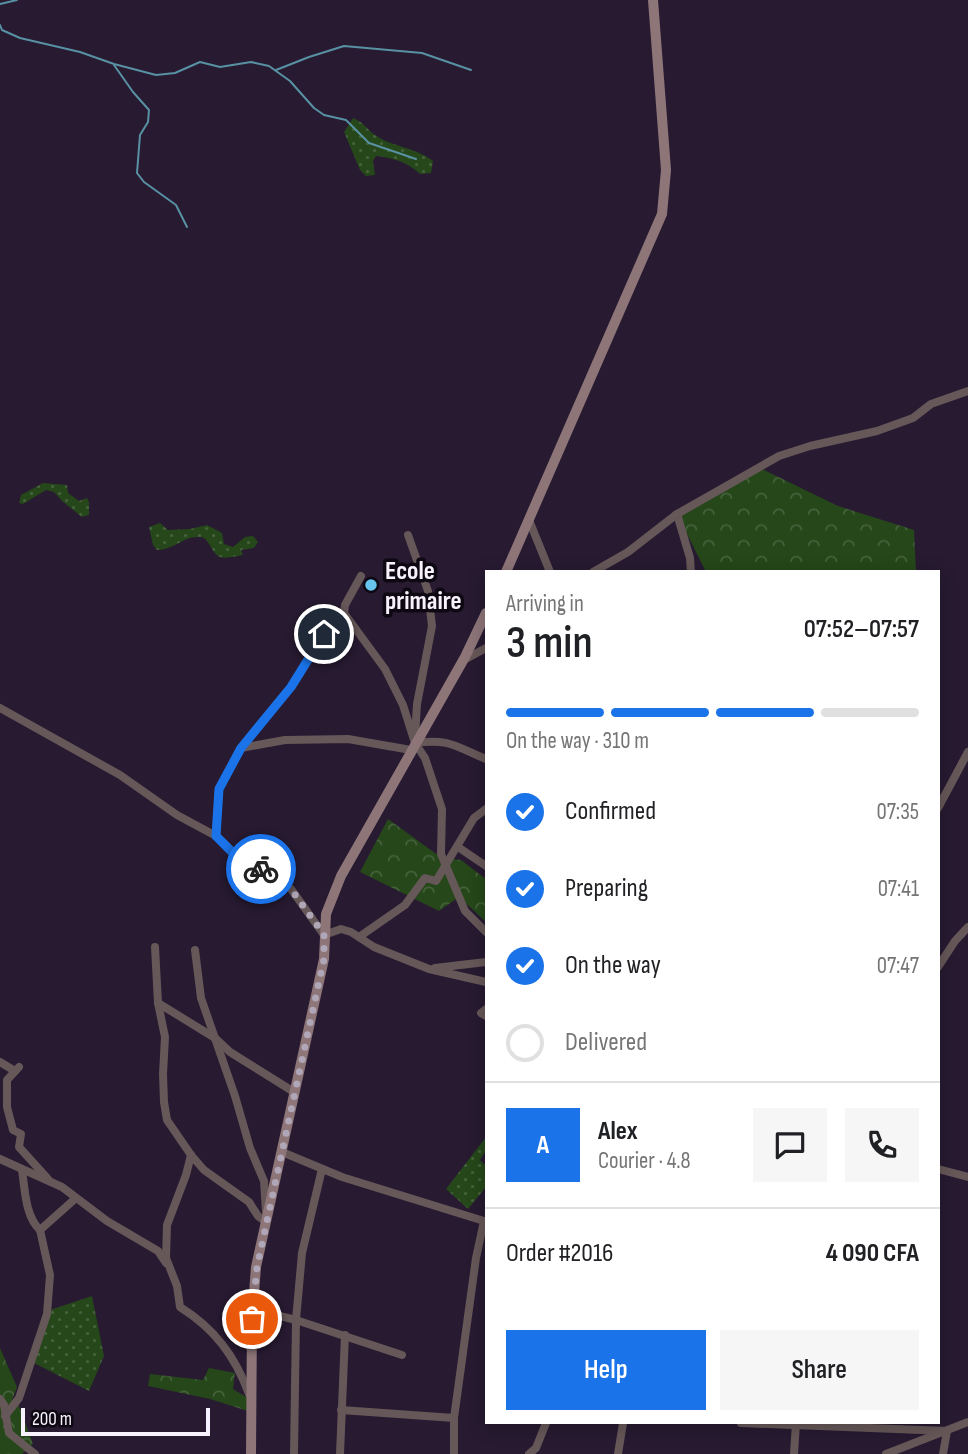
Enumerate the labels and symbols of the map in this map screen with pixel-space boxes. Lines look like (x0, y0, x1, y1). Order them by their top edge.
place label: Ecole primaire (385, 556, 462, 617)
marker: Ecole primaire (363, 577, 379, 593)
pin (294, 604, 354, 664)
courier (226, 834, 296, 904)
pin (222, 1289, 282, 1349)
scale bar (21, 1405, 210, 1437)

